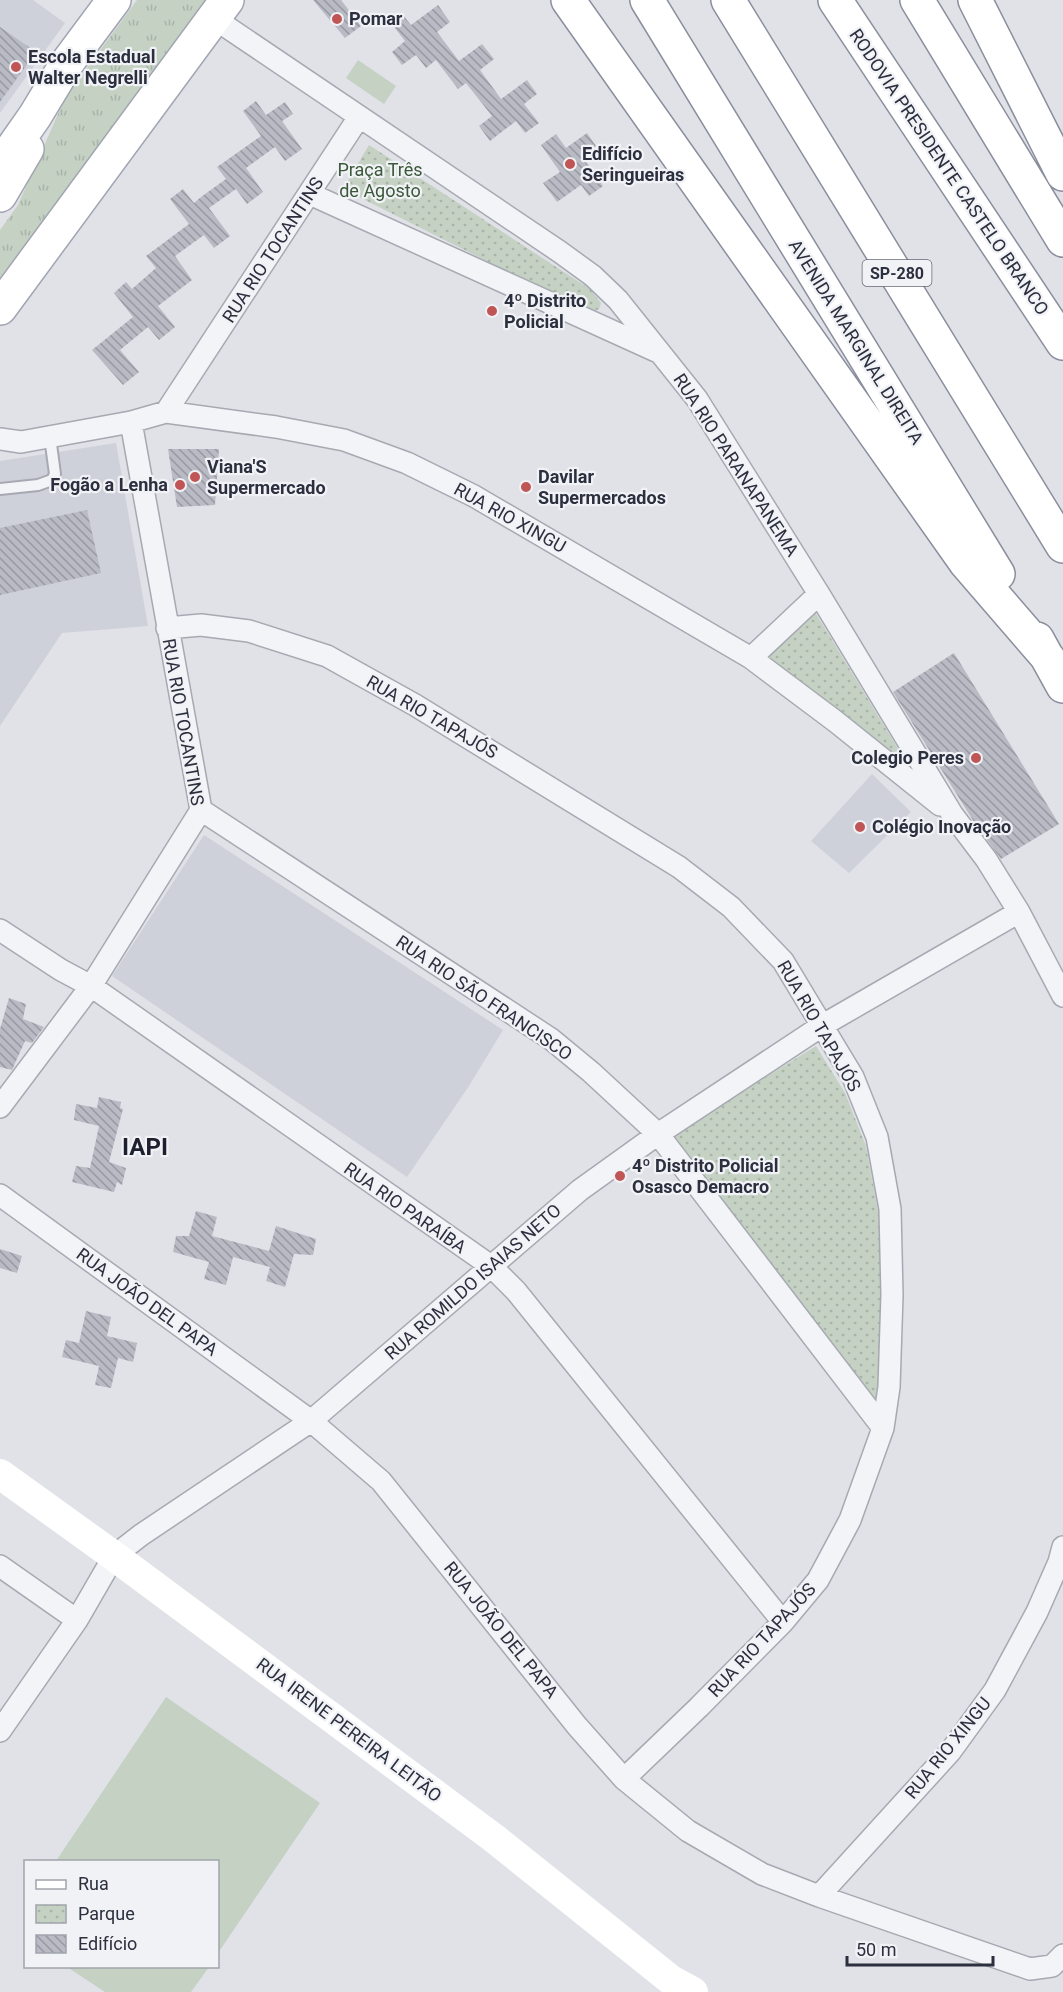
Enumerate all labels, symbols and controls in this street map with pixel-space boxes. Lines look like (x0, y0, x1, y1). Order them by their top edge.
place label: Pomar (349, 8, 403, 29)
marker: Pomar (330, 12, 344, 26)
street label: RODOVIA PRESIDENTE CASTELO BRANCO (845, 25, 1053, 319)
place label: Escola Estadual Walter Negrelli (28, 46, 156, 88)
marker: Escola Estadual Walter Negrelli (9, 60, 23, 74)
place label: Edifício Seringueiras (582, 143, 684, 185)
marker: Edifício Seringueiras (563, 157, 577, 171)
park label: Praça Três de Agosto (337, 159, 423, 201)
street label: RUA RIO TOCANTINS (218, 173, 328, 326)
street label: AVENIDA MARGINAL DIREITA (785, 235, 928, 448)
road number: SP-280 (862, 260, 932, 286)
place label: 4º Distrito Policial (504, 290, 586, 332)
marker: 4º Distrito Policial (485, 304, 499, 318)
street label: RUA RIO PARANAPANEMA (669, 369, 804, 560)
place label: Viana'S Supermercado (207, 456, 326, 498)
place label: Davilar Supermercados (538, 466, 666, 508)
marker: Viana'S Supermercado (188, 470, 202, 484)
place label: Fogão a Lenha (50, 474, 168, 495)
marker: Fogão a Lenha (173, 478, 187, 492)
street label: RUA RIO XINGU (451, 478, 570, 557)
marker: Davilar Supermercados (519, 480, 533, 494)
street label: RUA RIO TOCANTINS (158, 637, 209, 807)
street label: RUA RIO TAPAJÓS (363, 670, 502, 763)
place label: Colegio Peres (851, 747, 964, 768)
marker: Colegio Peres (969, 751, 983, 765)
place label: Colégio Inovação (872, 816, 1011, 837)
marker: Colégio Inovação (853, 820, 867, 834)
street label: RUA RIO SÃO FRANCISCO (392, 931, 576, 1064)
street label: RUA RIO TAPAJÓS (773, 956, 866, 1095)
district label: IAPI (122, 1133, 168, 1161)
place label: 4º Distrito Policial Osasco Demacro (632, 1155, 778, 1197)
street label: RUA RIO PARAÍBA (340, 1158, 471, 1258)
marker: 4º Distrito Policial Osasco Demacro (613, 1169, 627, 1183)
street label: RUA ROMILDO ISAIAS NETO (380, 1199, 565, 1364)
street label: RUA JOÃO DEL PAPA (73, 1243, 222, 1360)
street label: RUA JOÃO DEL PAPA (440, 1557, 563, 1702)
street label: RUA RIO TAPAJÓS (704, 1578, 820, 1701)
street label: RUA IRENE PEREIRA LEITÃO (253, 1653, 446, 1806)
street label: RUA RIO XINGU (900, 1693, 995, 1803)
legend (24, 1860, 219, 1968)
text: Rua (78, 1873, 109, 1894)
text: Parque (78, 1903, 135, 1924)
scale bar (847, 1929, 992, 1967)
text: Edifício (78, 1933, 137, 1954)
text: 50 m (856, 1939, 896, 1960)

